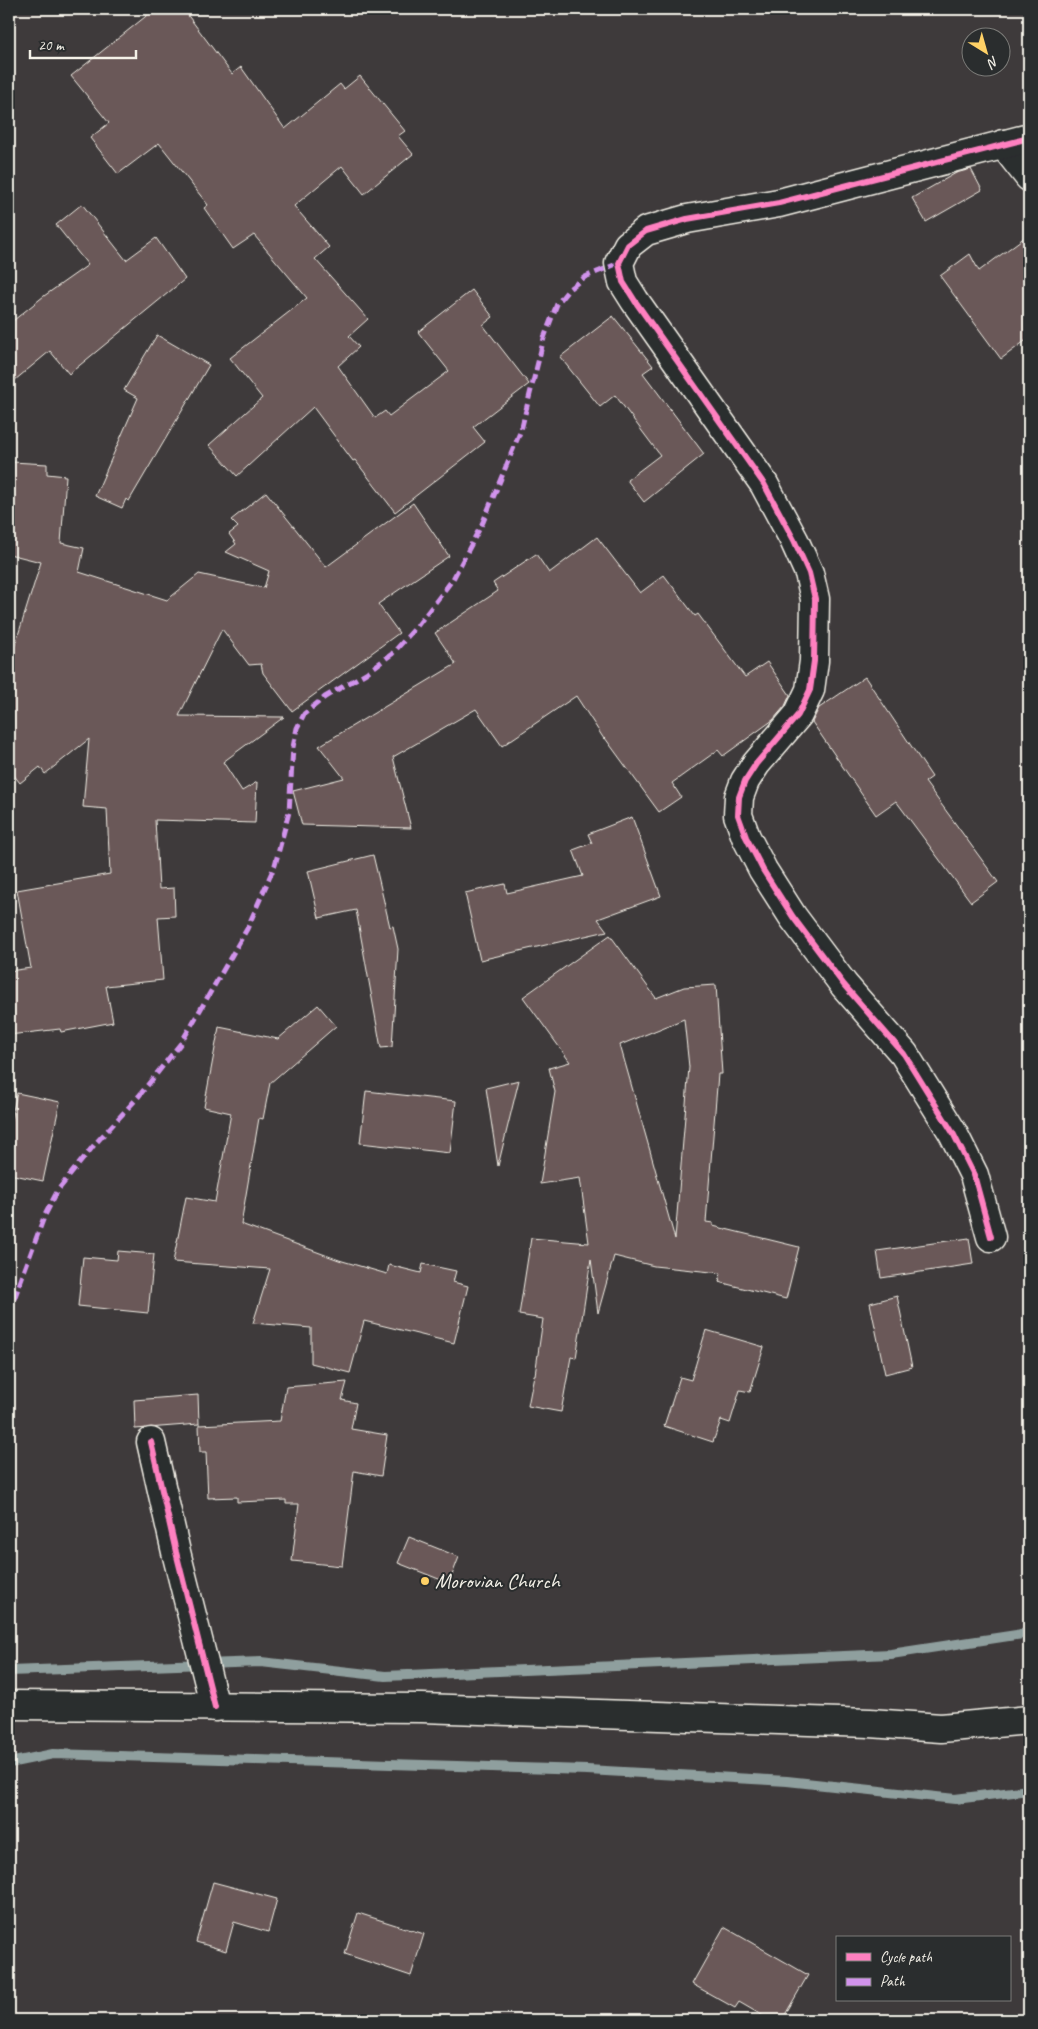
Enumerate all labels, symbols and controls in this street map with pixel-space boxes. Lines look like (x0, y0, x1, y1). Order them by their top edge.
scale bar (30, 28, 136, 60)
north arrow (960, 28, 1010, 78)
text: 20 m (38, 36, 65, 55)
text: N (983, 53, 1002, 73)
place label: Morovian Church (435, 1568, 561, 1594)
marker: Morovian Church (419, 1575, 431, 1587)
legend (836, 1936, 1010, 2002)
text: Cycle path (880, 1948, 932, 1967)
text: Path (880, 1972, 906, 1991)

